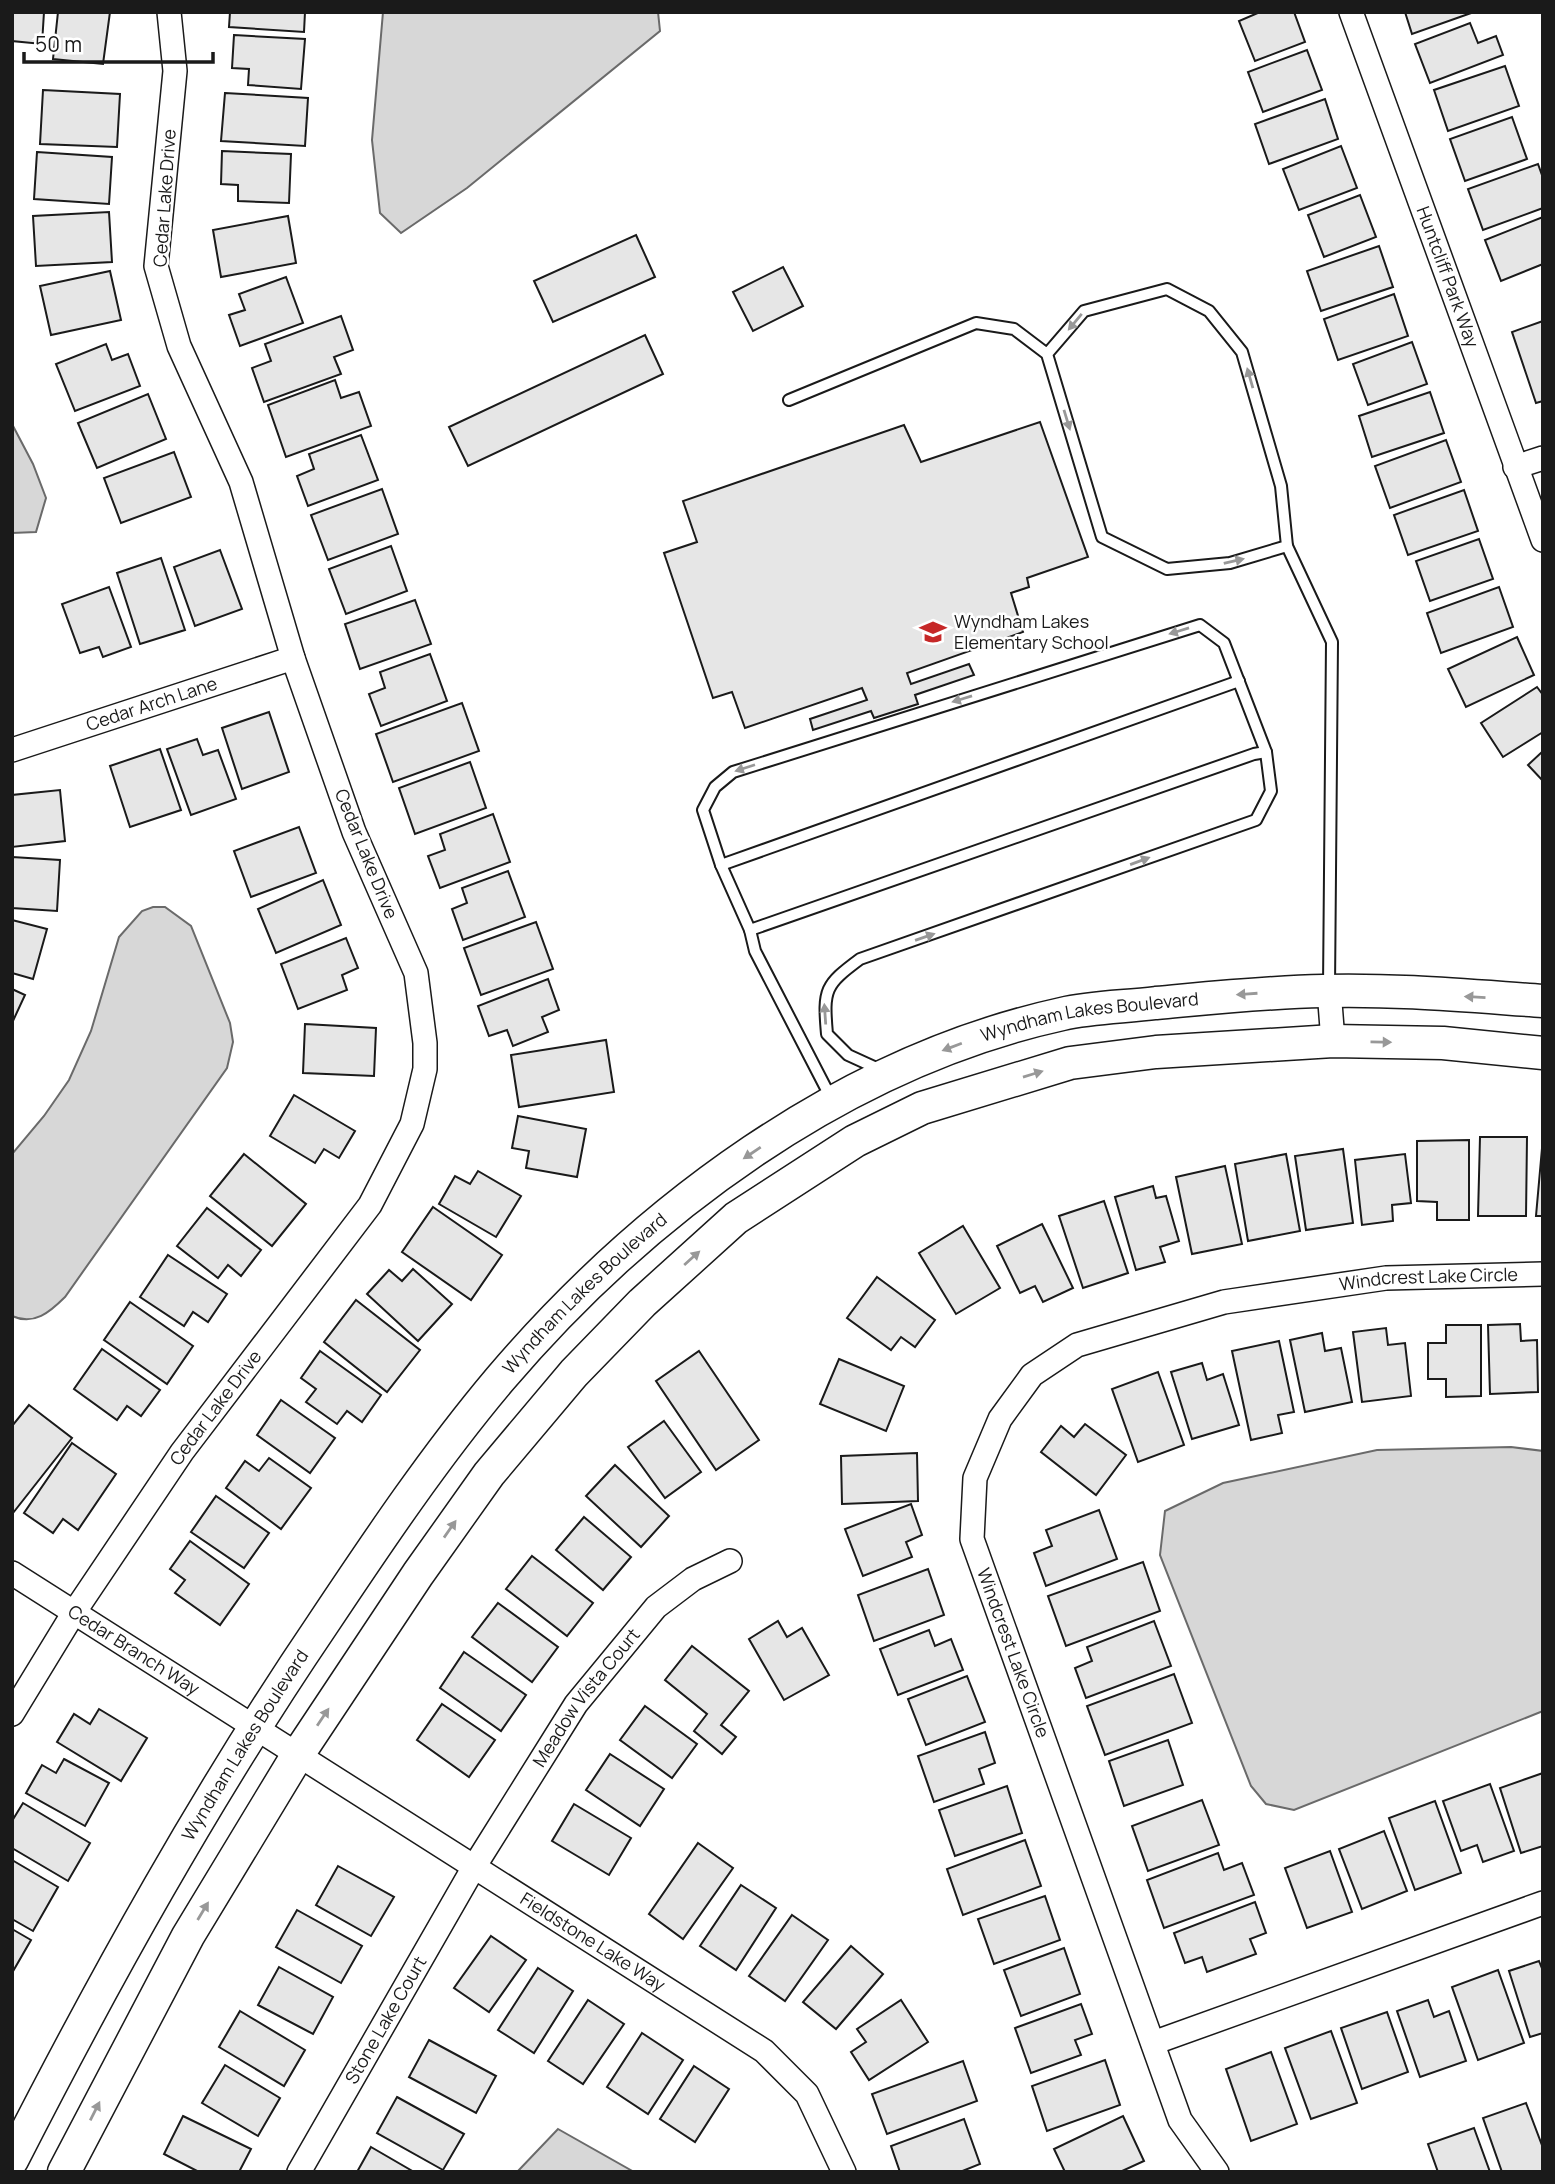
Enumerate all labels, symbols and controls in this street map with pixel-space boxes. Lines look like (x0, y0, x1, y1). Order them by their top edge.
scale bar (24, 21, 214, 65)
text: 50 m (35, 30, 82, 58)
street label: Cedar Lake Drive (147, 128, 181, 268)
street label: Huntcliff Park Way (1412, 203, 1485, 351)
one-way arrow (1068, 313, 1083, 330)
one-way arrow (1244, 368, 1254, 389)
one-way arrow (1062, 409, 1072, 430)
one-way arrow (1223, 555, 1245, 566)
place label: Wyndham Lakes Elementary School (954, 609, 1109, 654)
school or university icon: Wyndham Lakes Elementary School (918, 617, 948, 647)
one-way arrow (1169, 627, 1190, 637)
street label: Cedar Arch Lane (83, 671, 220, 736)
one-way arrow (952, 695, 973, 705)
one-way arrow (735, 763, 756, 774)
street label: Cedar Lake Drive (330, 785, 404, 922)
one-way arrow (1129, 856, 1150, 867)
one-way arrow (915, 931, 936, 942)
street label: Wyndham Lakes Boulevard (977, 986, 1199, 1047)
one-way arrow (1236, 989, 1258, 1000)
one-way arrow (1463, 992, 1485, 1003)
one-way arrow (819, 1003, 830, 1025)
one-way arrow (1370, 1036, 1392, 1047)
one-way arrow (942, 1042, 963, 1053)
one-way arrow (1023, 1068, 1044, 1079)
one-way arrow (742, 1146, 762, 1159)
street label: Wyndham Lakes Boulevard (497, 1207, 671, 1379)
one-way arrow (684, 1250, 701, 1266)
street label: Windcrest Lake Circle (1338, 1262, 1518, 1296)
street label: Cedar Lake Drive (164, 1345, 266, 1469)
one-way arrow (443, 1520, 457, 1538)
street label: Windcrest Lake Circle (972, 1564, 1056, 1741)
street label: Cedar Branch Way (64, 1599, 205, 1700)
street label: Meadow Vista Court (527, 1623, 645, 1771)
street label: Wyndham Lakes Boulevard (176, 1645, 313, 1845)
one-way arrow (316, 1708, 330, 1726)
street label: Fieldstone Lake Way (516, 1886, 671, 1997)
one-way arrow (197, 1901, 210, 1920)
street label: Stone Lake Court (339, 1952, 431, 2088)
one-way arrow (90, 2101, 101, 2121)

